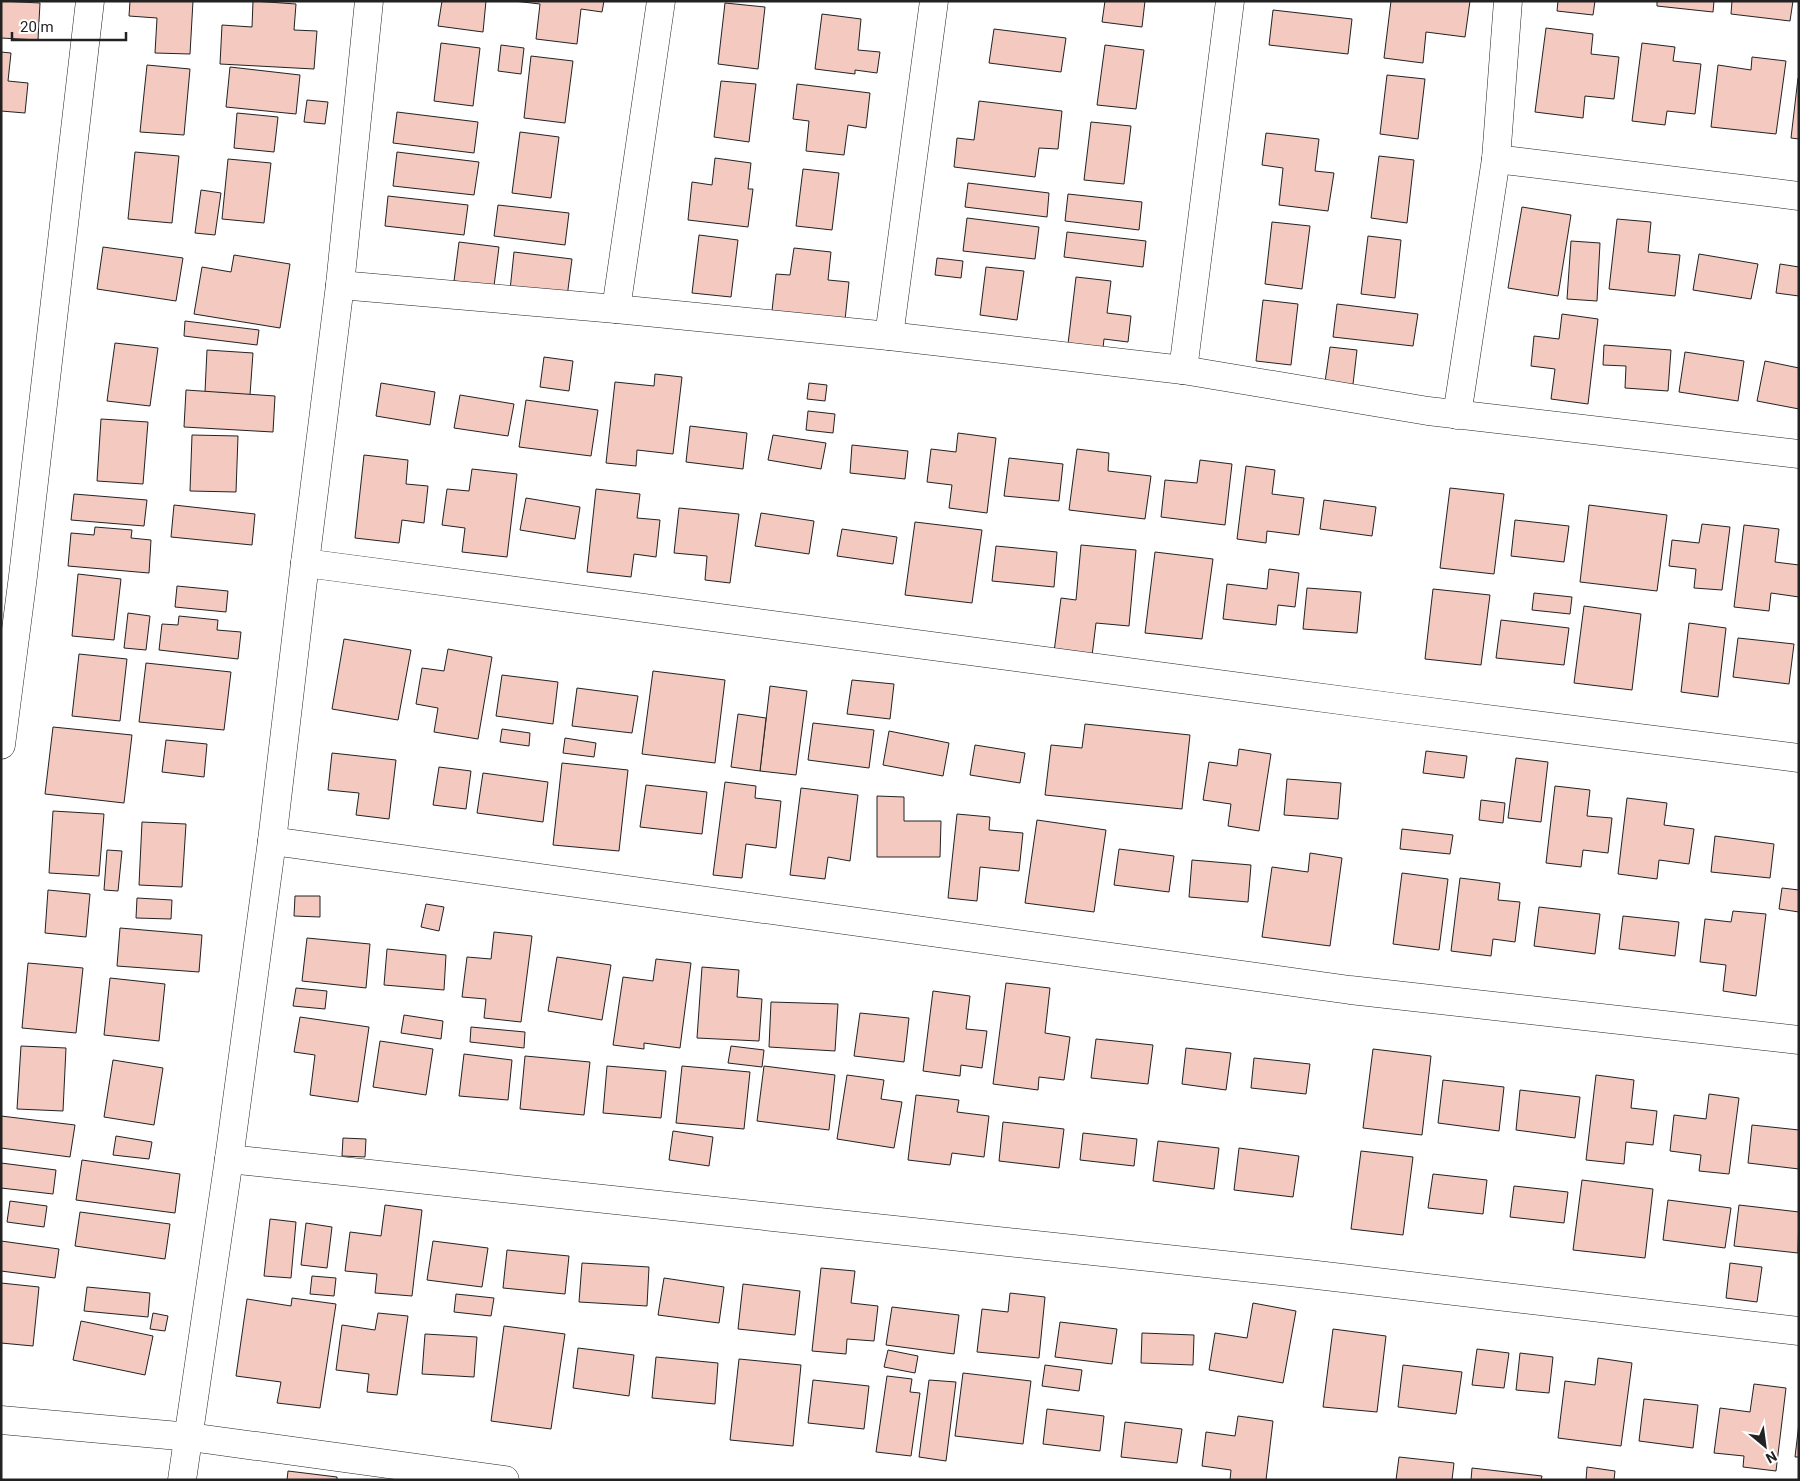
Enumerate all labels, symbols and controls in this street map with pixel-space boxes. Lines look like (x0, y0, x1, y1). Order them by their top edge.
scale bar (12, 10, 126, 42)
text: 20 m (20, 18, 54, 36)
north arrow (1740, 1421, 1790, 1471)
text: N (1763, 1448, 1780, 1467)

